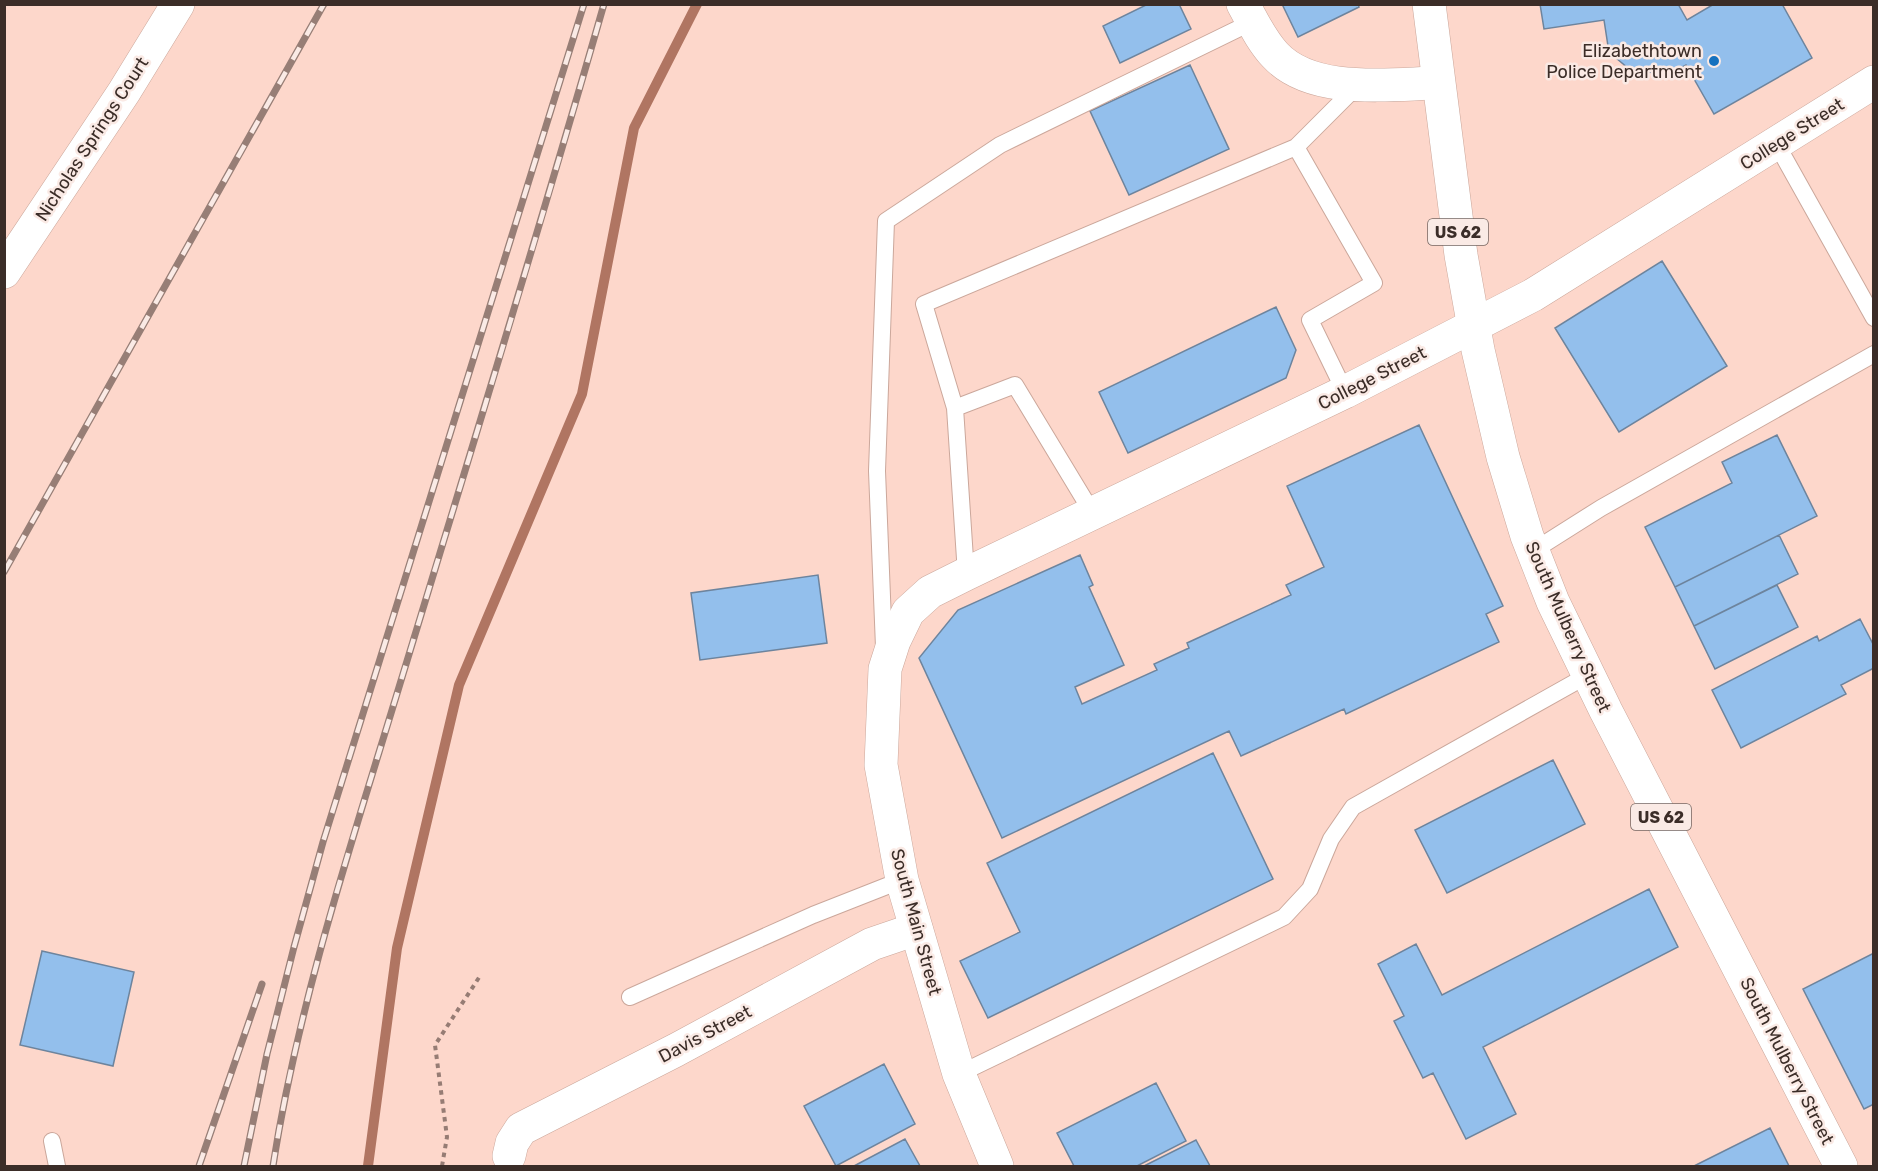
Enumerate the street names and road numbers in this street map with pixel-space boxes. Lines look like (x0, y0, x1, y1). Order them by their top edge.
street label: Nicholas Springs Court (31, 53, 153, 225)
street label: College Street (1736, 93, 1848, 175)
road number: US 62 (1428, 219, 1488, 245)
street label: College Street (1314, 341, 1430, 415)
street label: South Mulberry Street (1520, 538, 1616, 716)
road number: US 62 (1631, 804, 1691, 830)
street label: South Main Street (886, 846, 946, 998)
street label: South Mulberry Street (1735, 974, 1839, 1148)
street label: Davis Street (655, 1000, 755, 1068)

